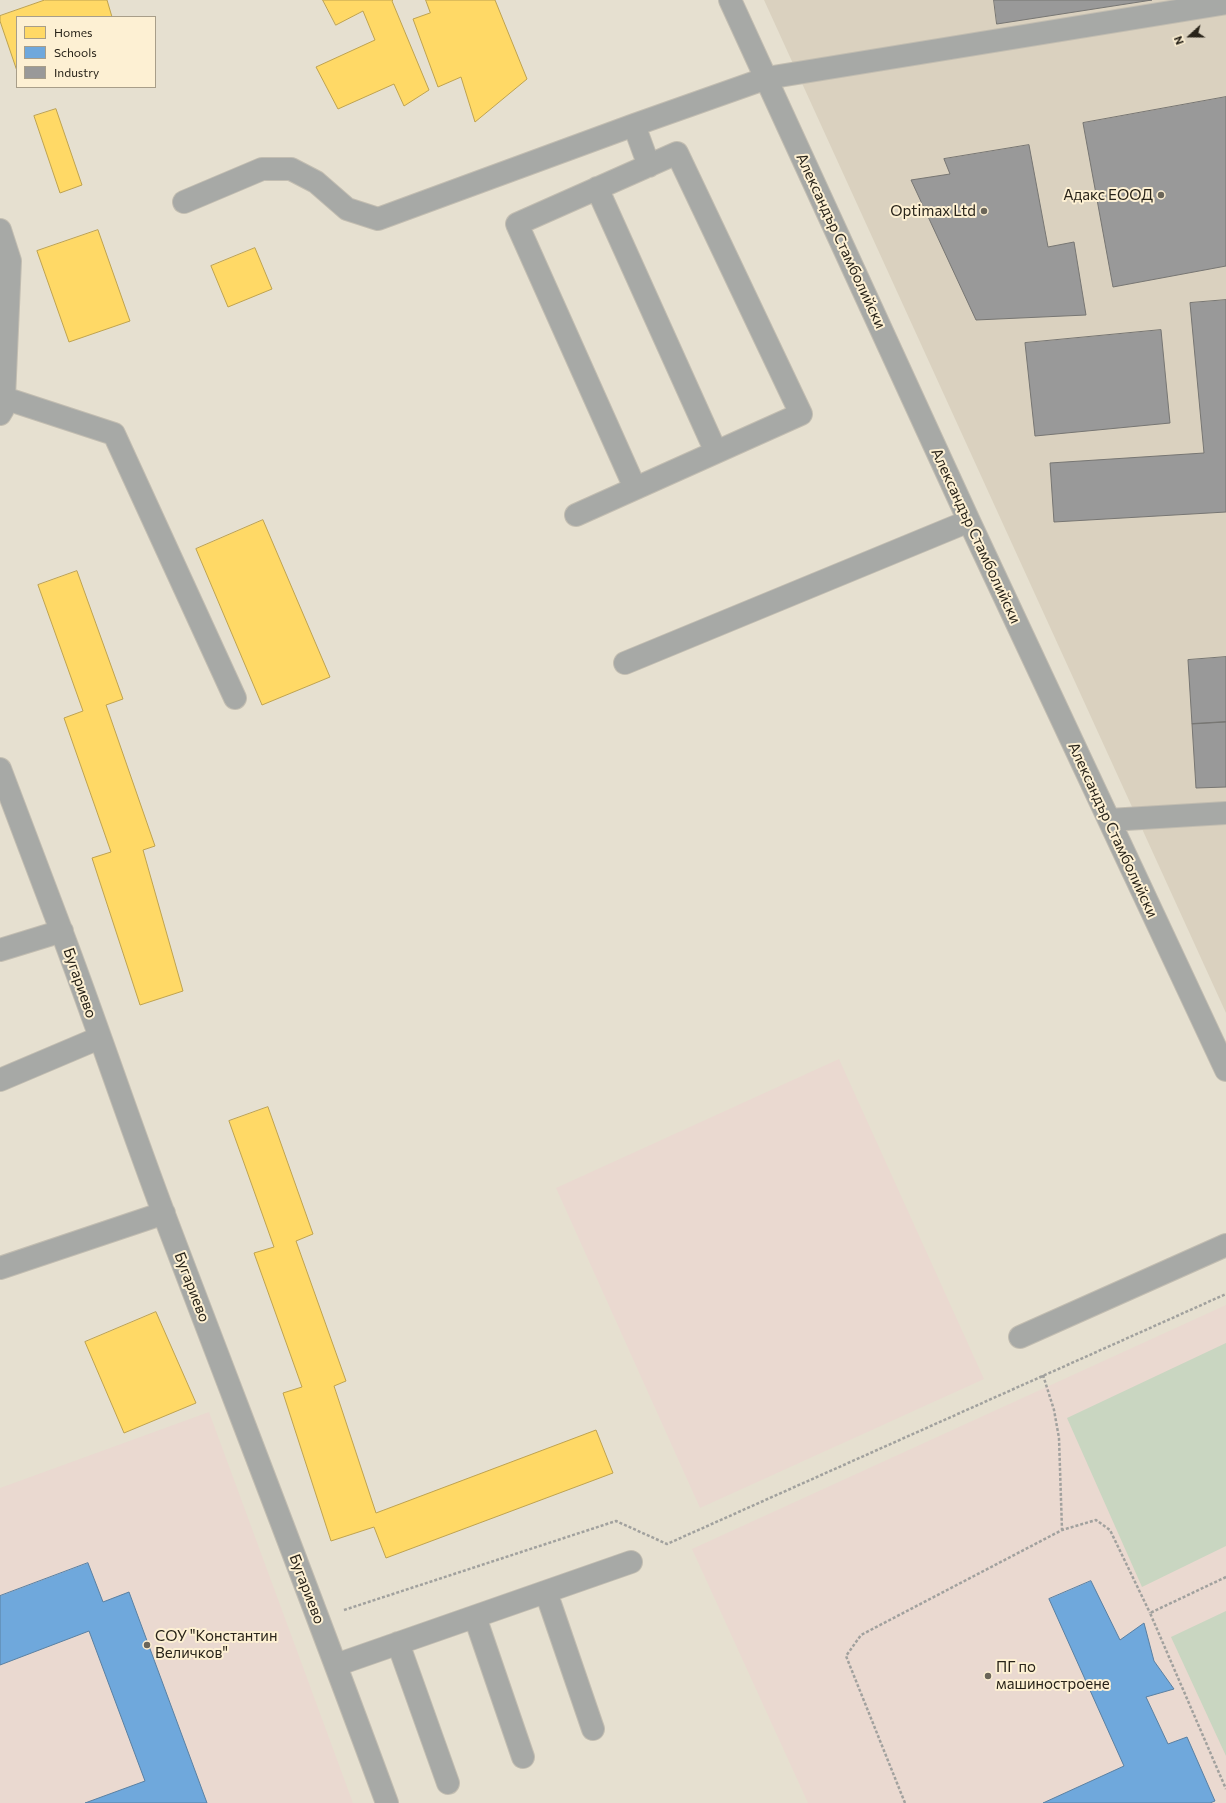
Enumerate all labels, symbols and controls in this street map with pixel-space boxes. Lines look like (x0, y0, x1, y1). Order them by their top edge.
legend (16, 16, 156, 88)
north arrow (1170, 16, 1210, 56)
text: Homes (54, 25, 92, 39)
text: N (1171, 34, 1186, 47)
text: Schools (54, 45, 97, 59)
text: Industry (54, 65, 99, 79)
street label: Александър Стамболийски (792, 150, 890, 332)
place label: Адакс ЕООД (1063, 186, 1153, 204)
marker: Адакс ЕООД (1156, 190, 1166, 200)
place label: Optimax Ltd (890, 202, 976, 220)
marker: Optimax Ltd (979, 206, 989, 216)
street label: Александър Стамболийски (927, 445, 1025, 627)
street label: Александър Стамболийски (1064, 739, 1162, 921)
street label: Бугариево (60, 945, 100, 1021)
street label: Бугариево (170, 1250, 214, 1324)
street label: Бугариево (285, 1552, 329, 1626)
place label: СОУ "Константин Величков" (155, 1627, 278, 1662)
marker: СОУ "Константин Величков" (142, 1640, 152, 1650)
place label: ПГ по машиностроене (996, 1658, 1110, 1693)
marker: ПГ по машиностроене (983, 1671, 993, 1681)

